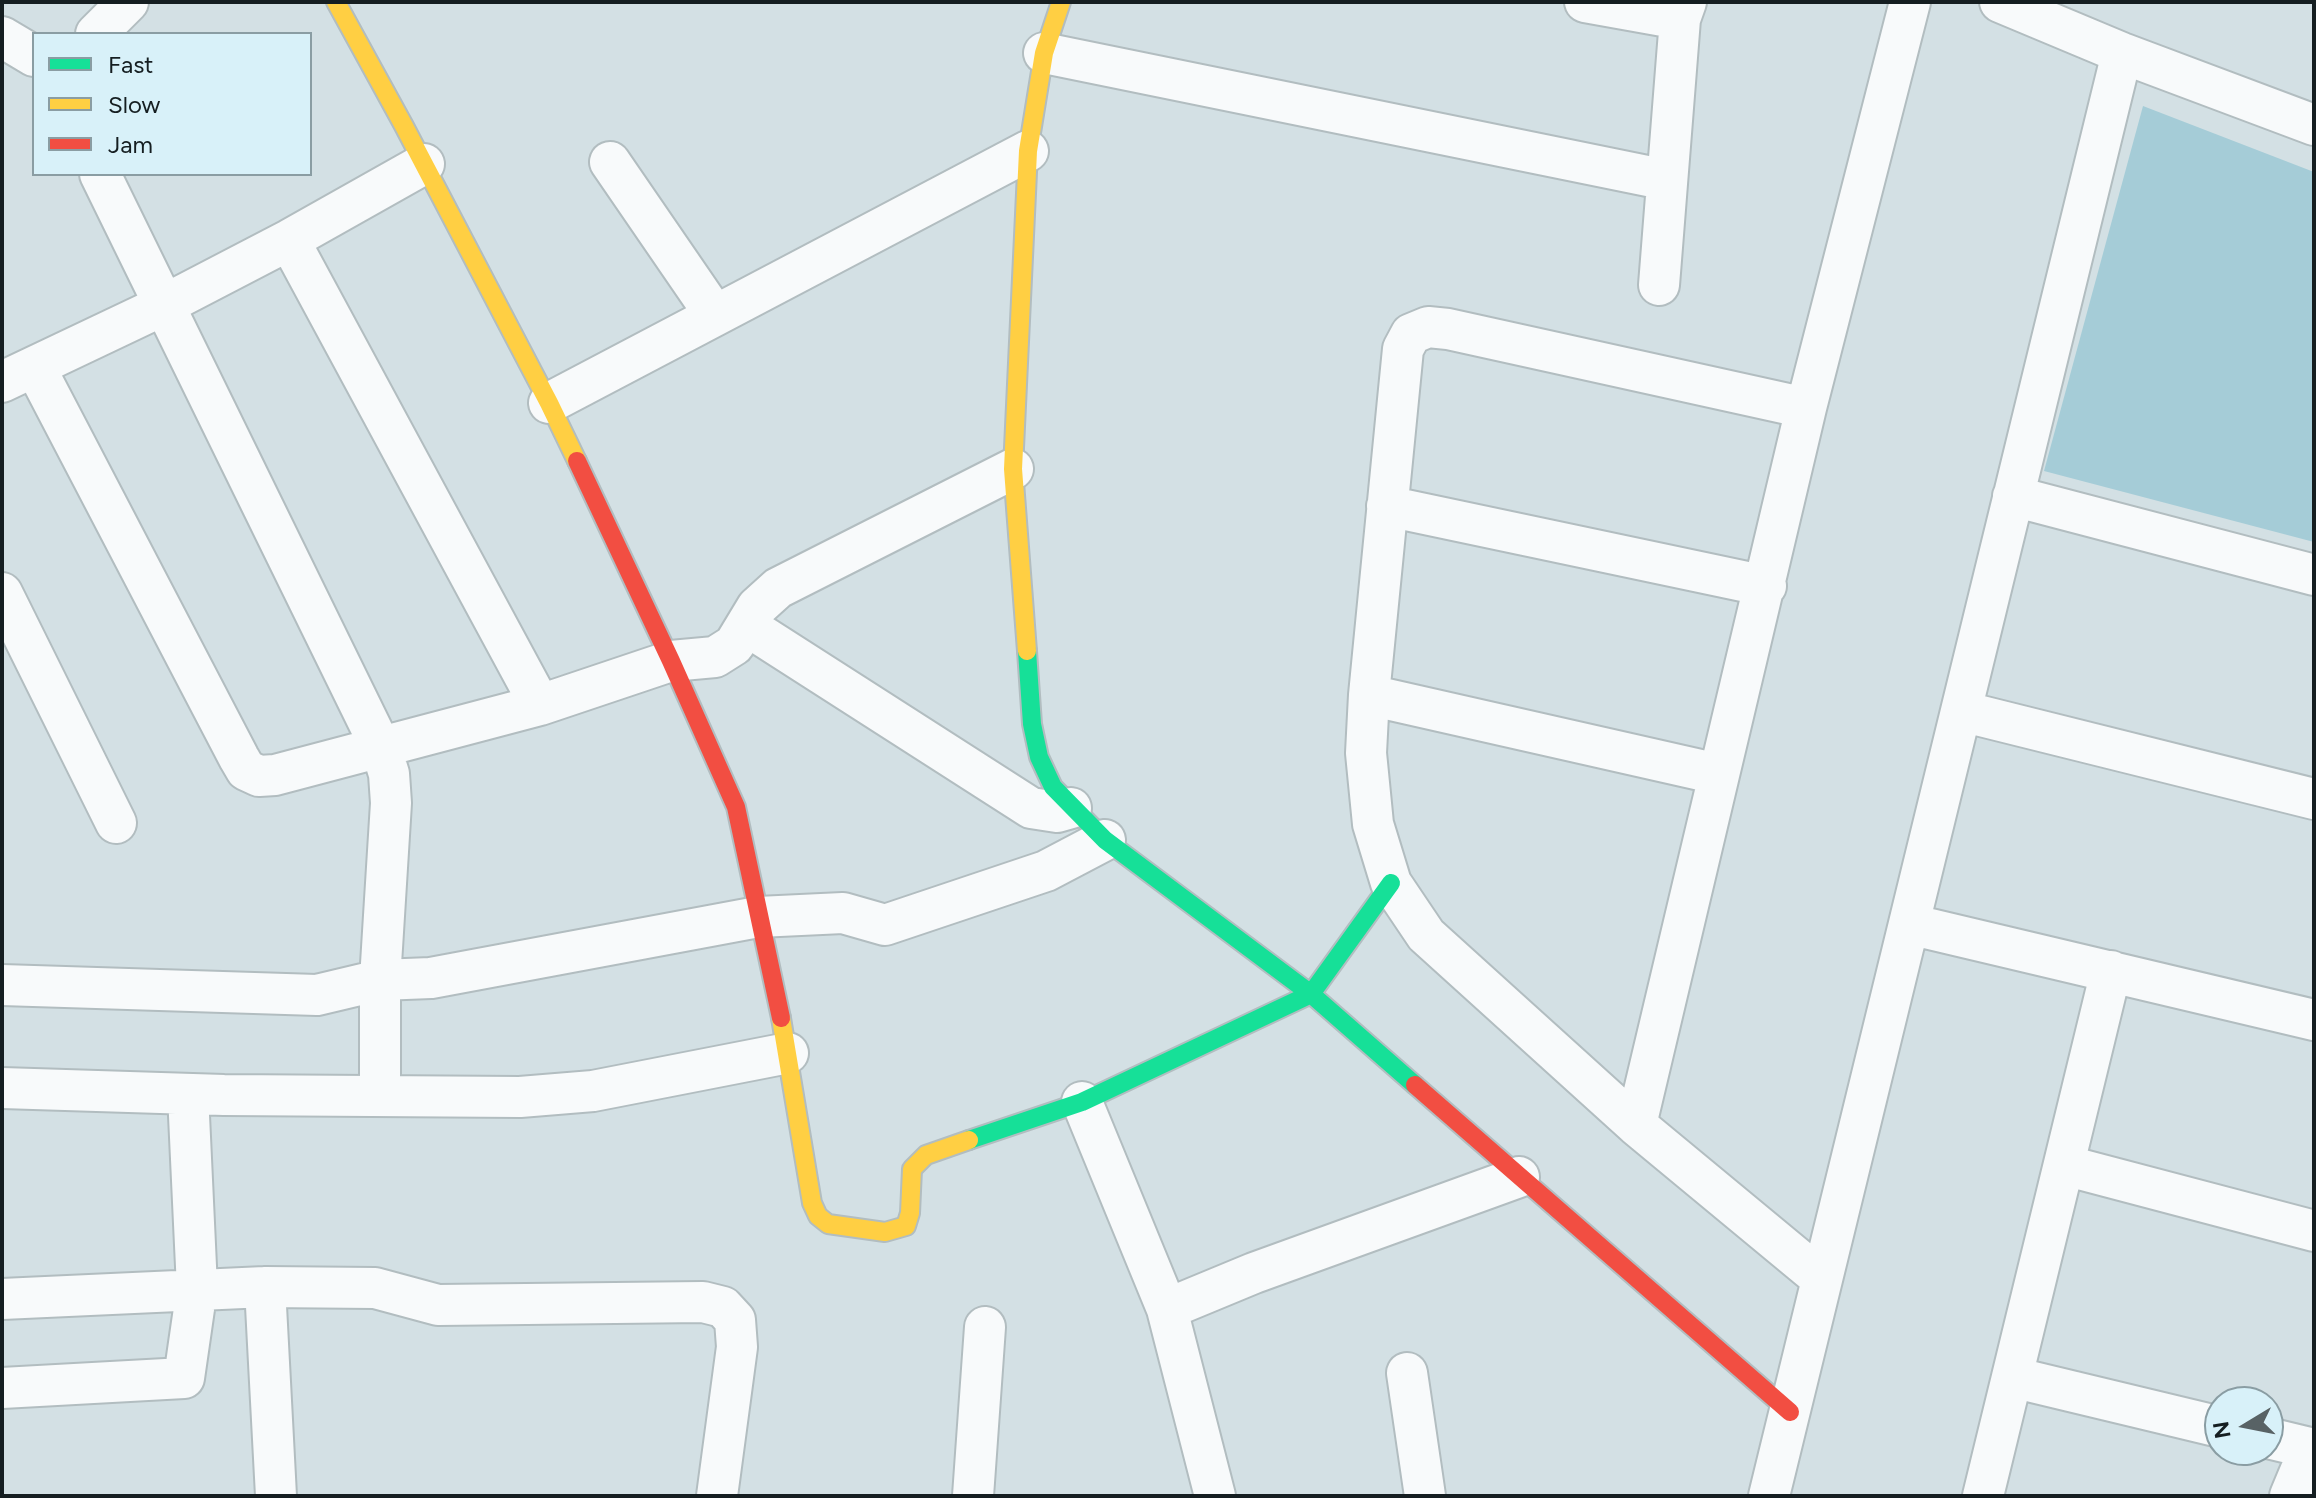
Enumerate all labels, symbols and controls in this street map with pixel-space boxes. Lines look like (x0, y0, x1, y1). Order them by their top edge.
legend (32, 32, 312, 176)
text: Fast (108, 50, 153, 79)
text: Slow (108, 90, 160, 119)
text: Jam (108, 130, 153, 159)
north arrow (2204, 1386, 2284, 1466)
text: N (2207, 1419, 2237, 1441)

